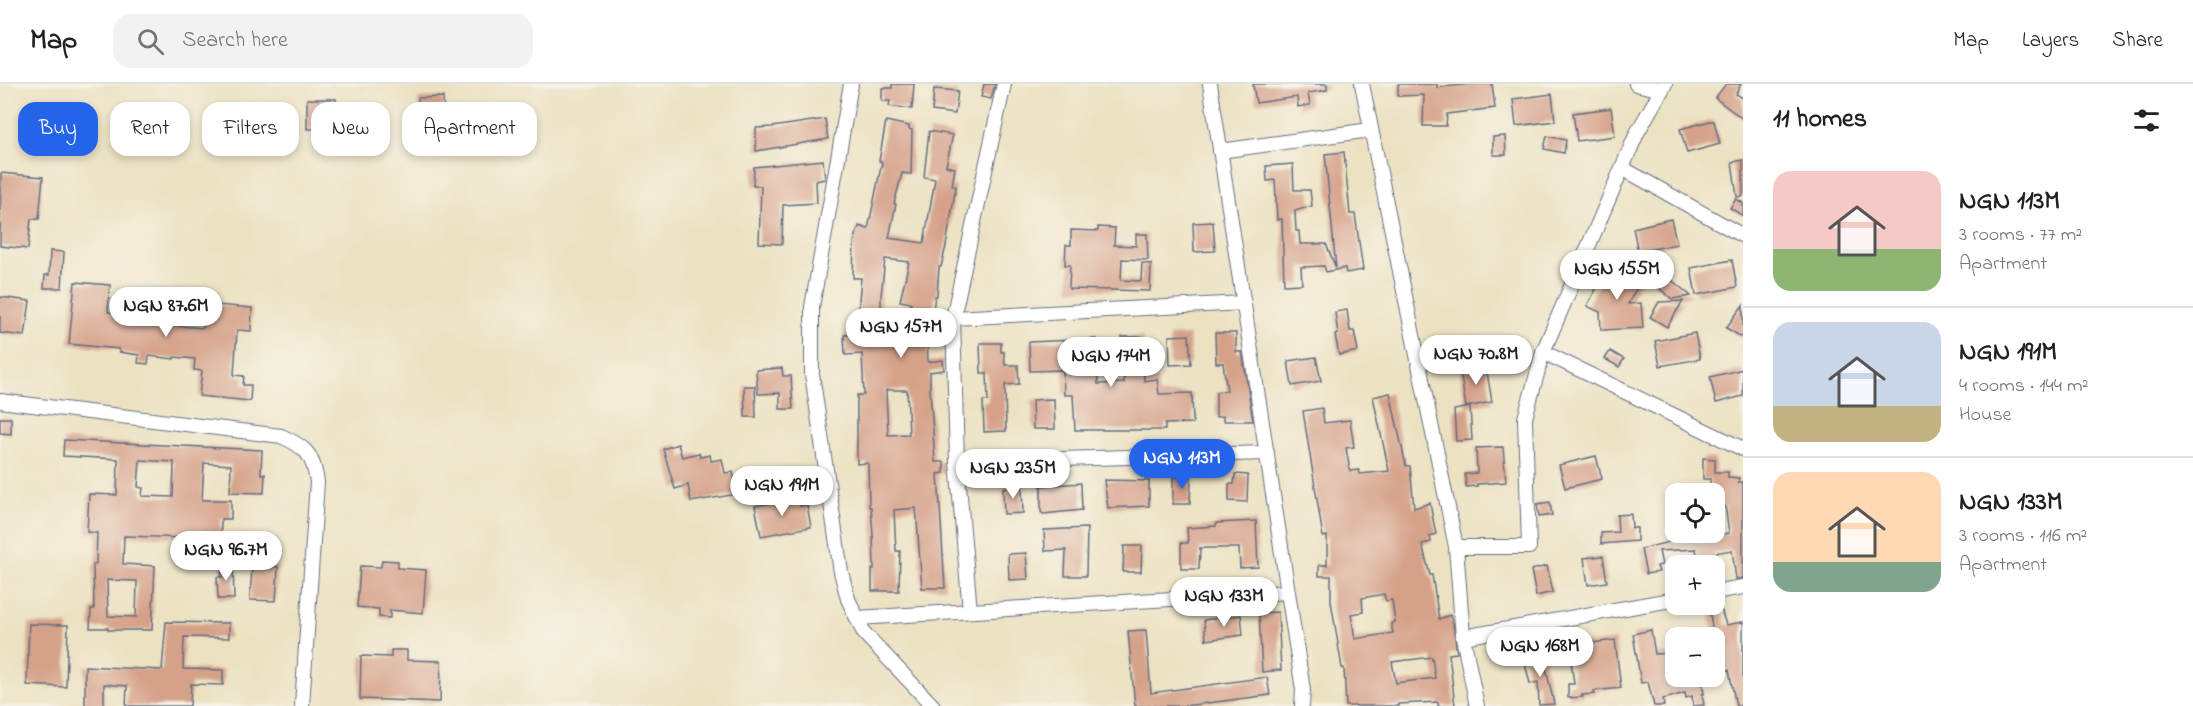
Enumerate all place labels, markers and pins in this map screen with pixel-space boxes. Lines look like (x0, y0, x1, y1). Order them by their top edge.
pin: NGN 155M (1555, 250, 1679, 301)
pin: NGN 87.6M (97, 287, 235, 338)
pin: NGN 157M (839, 308, 963, 359)
pin: NGN 70.8M (1407, 335, 1545, 386)
pin: NGN 174M (1049, 337, 1173, 388)
pin: NGN 113M (1120, 439, 1244, 490)
pin: NGN 235M (951, 449, 1075, 500)
pin: NGN 191M (720, 466, 844, 517)
pin: NGN 96.7M (157, 531, 295, 582)
pin: NGN 133M (1162, 577, 1286, 628)
pin: NGN 168M (1478, 627, 1602, 678)

